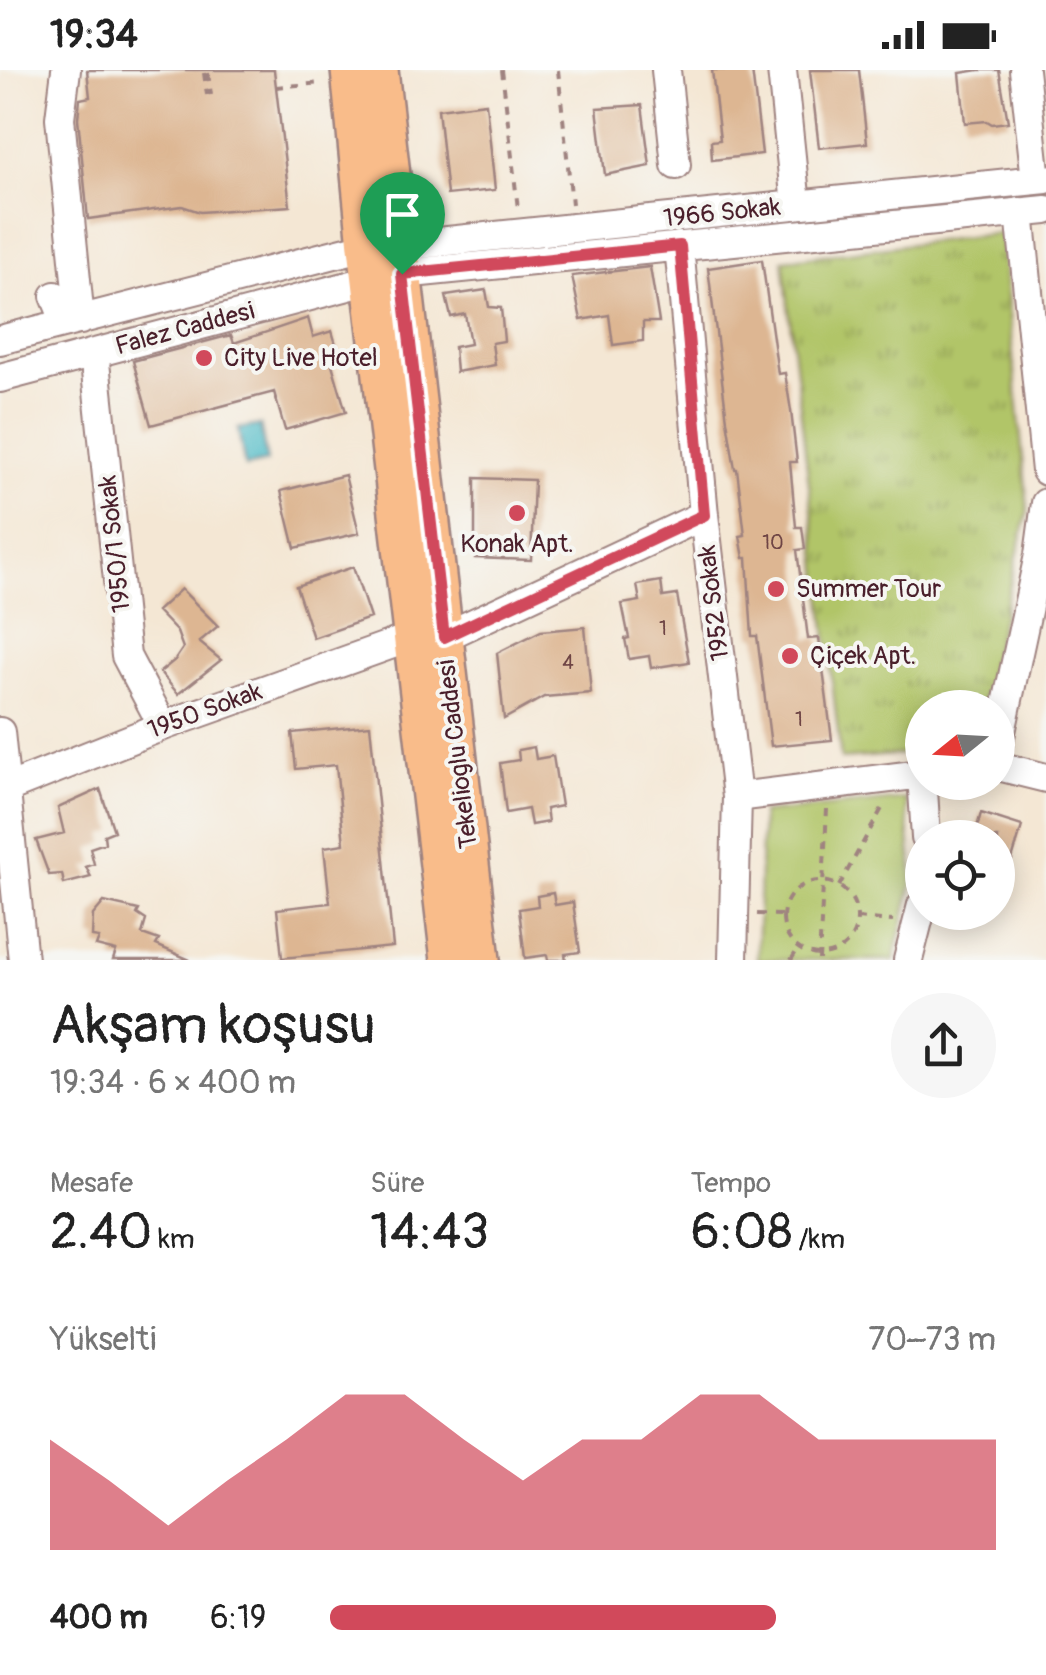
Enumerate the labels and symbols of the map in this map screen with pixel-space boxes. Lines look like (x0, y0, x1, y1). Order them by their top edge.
pin (360, 172, 445, 275)
street label: 1966 Sokak (662, 191, 783, 235)
street label: Falez Caddesi (112, 296, 258, 362)
place label: City Live Hotel (224, 343, 378, 374)
marker: City Live Hotel (193, 347, 215, 369)
street label: 1950/1 Sokak (92, 473, 138, 614)
marker: Konak Apt. (506, 502, 528, 524)
place label: Konak Apt. (460, 529, 574, 560)
house number: 10 (762, 530, 784, 555)
street label: 1952 Sokak (691, 543, 736, 662)
place label: Summer Tour (796, 574, 941, 605)
marker: Summer Tour (765, 578, 787, 600)
house number: 1 (659, 616, 667, 641)
place label: Çiçek Apt. (810, 641, 916, 672)
marker: Çiçek Apt. (779, 645, 801, 667)
house number: 4 (562, 650, 574, 675)
street label: Tekelioglu Caddesi (431, 658, 485, 850)
street label: 1950 Sokak (144, 676, 267, 746)
north arrow (905, 690, 1015, 800)
house number: 1 (795, 707, 803, 732)

